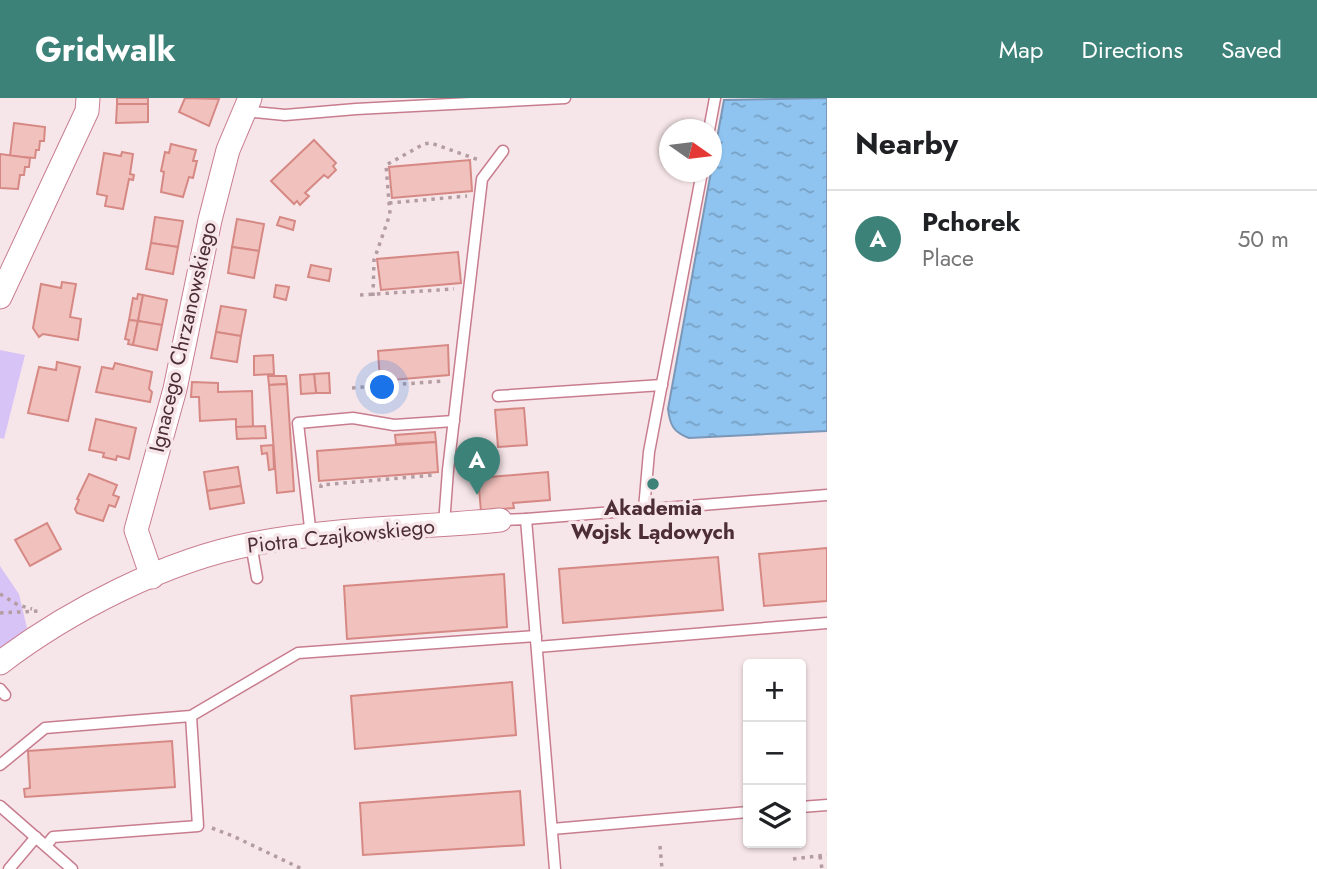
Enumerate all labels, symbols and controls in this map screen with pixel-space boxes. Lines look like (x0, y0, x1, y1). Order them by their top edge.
text: Gridwalk (35, 26, 176, 73)
text: Map (999, 32, 1044, 67)
text: Directions (1082, 32, 1183, 67)
text: Saved (1221, 32, 1282, 67)
north arrow (659, 119, 722, 182)
text: Nearby (855, 122, 958, 165)
text: Pchorek (922, 203, 1021, 241)
street label: Ignacego Chrzanowskiego (142, 219, 224, 455)
text: A (870, 222, 886, 256)
text: 50 m (1237, 222, 1289, 256)
text: Place (922, 241, 974, 275)
your location (365, 370, 399, 404)
pin: A (454, 437, 500, 495)
marker: Akademia Wojsk Lądowych (645, 476, 661, 492)
place label: Akademia Wojsk Lądowych (571, 493, 735, 547)
street label: Piotra Czajkowskiego (246, 511, 436, 561)
map controls (743, 659, 806, 848)
button: + (743, 659, 806, 722)
button: − (743, 722, 806, 785)
button: layers (743, 785, 806, 848)

